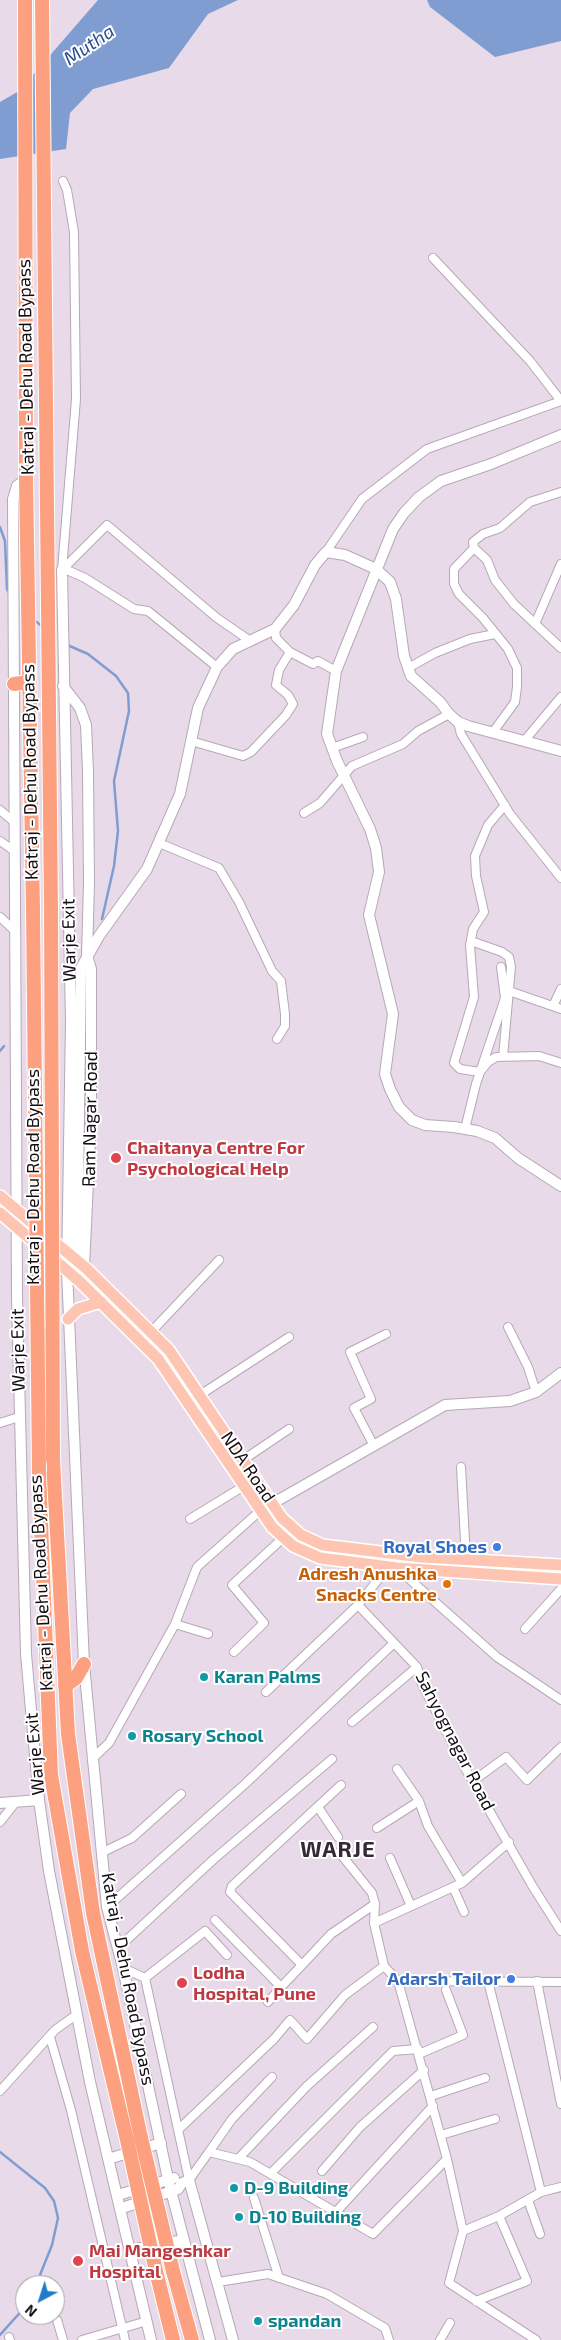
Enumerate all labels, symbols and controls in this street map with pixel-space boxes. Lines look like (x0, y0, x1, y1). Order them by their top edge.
water label: Mutha (59, 20, 119, 70)
street label: Katraj - Dehu Road Bypass (13, 259, 39, 475)
street label: Katraj - Dehu Road Bypass (17, 664, 43, 880)
street label: Warje Exit (57, 898, 81, 982)
street label: Ram Nagar Road (78, 1051, 102, 1187)
street label: Katraj - Dehu Road Bypass (22, 1069, 44, 1285)
place label: Chaitanya Centre For Psychological Help (127, 1137, 305, 1180)
marker: Chaitanya Centre For Psychological Help (109, 1151, 123, 1165)
street label: Warje Exit (6, 1308, 30, 1392)
street label: NDA Road (216, 1427, 280, 1507)
street label: Katraj - Dehu Road Bypass (25, 1474, 57, 1692)
place label: Royal Shoes (383, 1536, 487, 1558)
marker: Royal Shoes (491, 1541, 503, 1553)
place label: Adresh Anushka Snacks Centre (299, 1563, 437, 1606)
marker: Adresh Anushka Snacks Centre (441, 1578, 453, 1590)
place label: Karan Palms (214, 1666, 321, 1688)
street label: Sahyognagar Road (411, 1668, 499, 1814)
marker: Karan Palms (198, 1671, 210, 1683)
street label: Warje Exit (21, 1712, 49, 1796)
place label: Rosary School (142, 1725, 263, 1747)
marker: Rosary School (126, 1730, 138, 1742)
district label: WARJE (300, 1837, 376, 1863)
street label: Katraj - Dehu Road Bypass (97, 1871, 159, 2087)
place label: Lodha Hospital, Pune (193, 1962, 316, 2005)
place label: Adarsh Tailor (388, 1968, 501, 1990)
marker: Adarsh Tailor (505, 1973, 517, 1985)
marker: Lodha Hospital, Pune (175, 1976, 189, 1990)
place label: D-9 Building (244, 2177, 348, 2199)
marker: D-9 Building (228, 2182, 240, 2194)
place label: D-10 Building (249, 2206, 361, 2228)
marker: D-10 Building (233, 2211, 245, 2223)
place label: Mai Mangeshkar Hospital (89, 2240, 231, 2282)
marker: Mai Mangeshkar Hospital (71, 2254, 85, 2268)
north arrow (15, 2275, 65, 2325)
text: N (21, 2301, 40, 2321)
place label: spandan (268, 2310, 341, 2332)
marker: spandan (252, 2315, 264, 2327)

